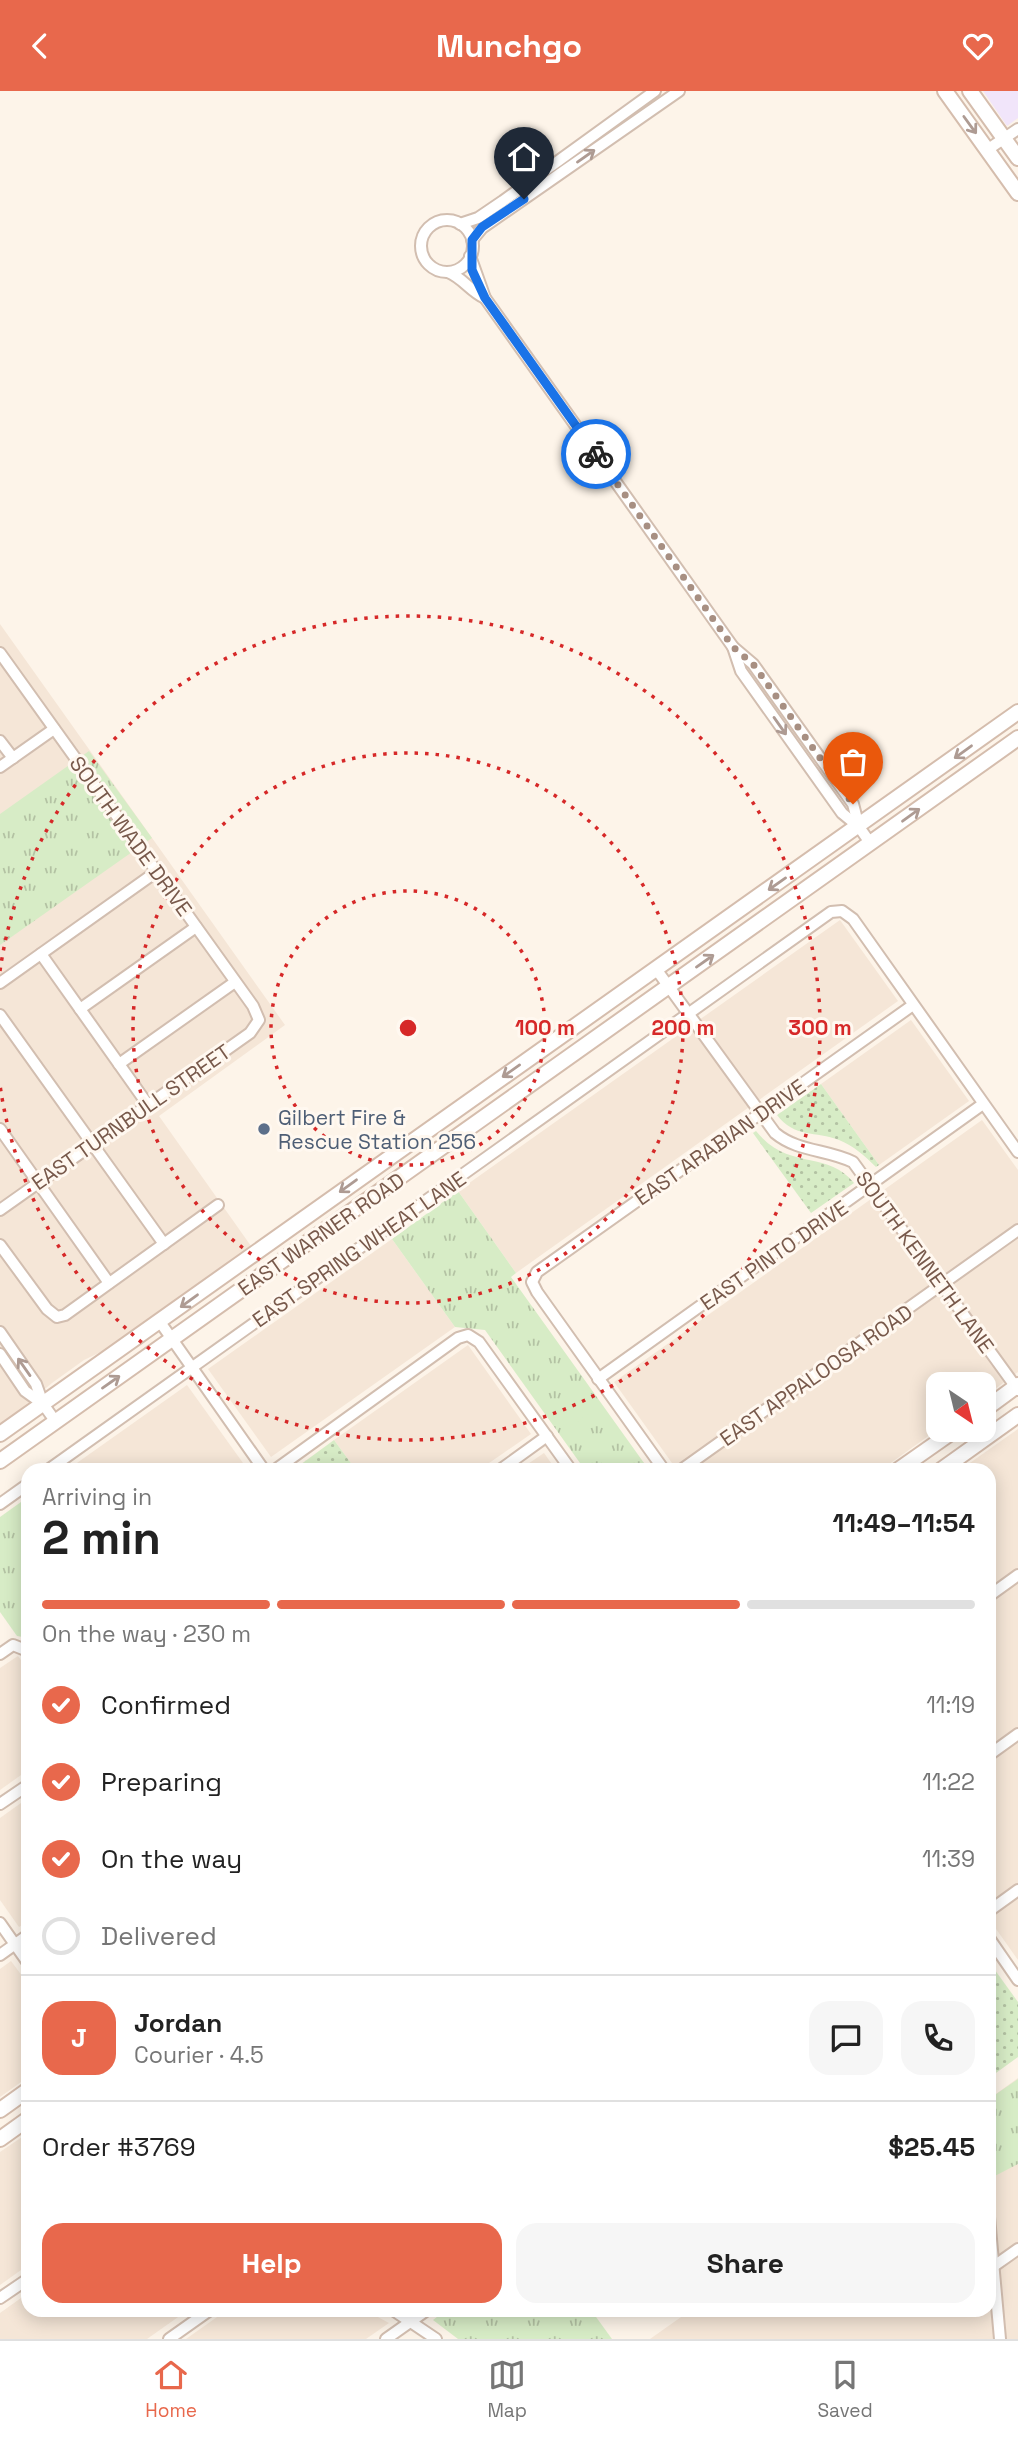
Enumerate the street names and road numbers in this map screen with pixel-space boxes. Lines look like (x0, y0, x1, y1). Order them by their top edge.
street label: SOUTH WADE DRIVE (64, 751, 198, 921)
street label: EAST TURNBULL STREET (26, 1038, 236, 1196)
street label: EAST ARABIAN DRIVE (629, 1073, 811, 1211)
street label: EAST SPRING WHEAT LANE (247, 1165, 471, 1333)
street label: EAST WARNER ROAD (232, 1166, 410, 1302)
street label: SOUTH KENNETH LANE (850, 1166, 1000, 1358)
street label: EAST PINTO DRIVE (695, 1194, 853, 1316)
street label: EAST APPALOOSA ROAD (714, 1298, 918, 1452)

